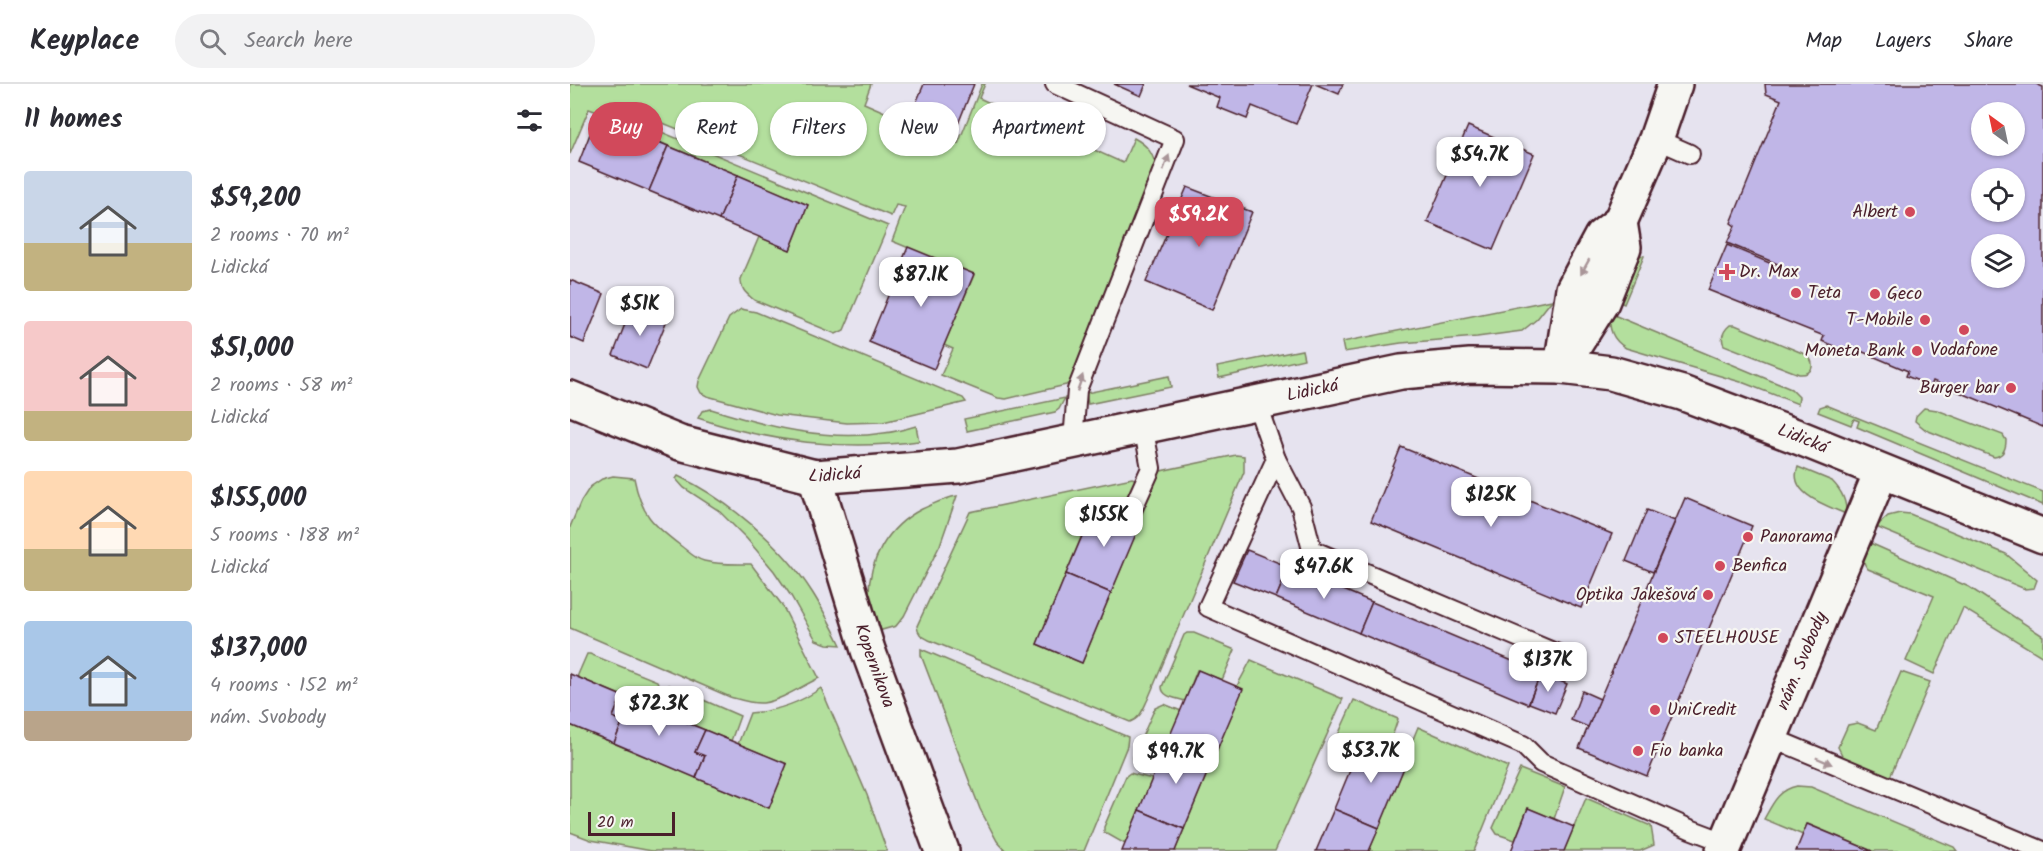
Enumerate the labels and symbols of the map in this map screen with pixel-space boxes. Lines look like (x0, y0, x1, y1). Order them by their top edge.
north arrow (1971, 102, 2025, 156)
pin: $54.7K (1431, 137, 1529, 188)
one-way arrow (1161, 153, 1171, 171)
pin: $59.2K (1150, 197, 1248, 248)
place label: Albert (1852, 198, 1899, 227)
marker: Albert (1903, 205, 1917, 219)
pin: $87.1K (872, 257, 970, 308)
place label: Dr. Max (1739, 258, 1799, 287)
one-way arrow (1580, 259, 1590, 276)
marker: Dr. Max (1720, 265, 1734, 279)
place label: Teta (1808, 279, 1841, 308)
place label: Geco (1887, 280, 1922, 309)
pin: $51K (604, 286, 676, 337)
marker: Teta (1789, 286, 1803, 300)
marker: Geco (1868, 287, 1882, 301)
place label: T-Mobile (1847, 306, 1913, 335)
marker: T-Mobile (1918, 313, 1932, 327)
marker: Vodafone (1957, 323, 1971, 337)
place label: Vodafone (1930, 336, 1998, 365)
place label: Moneta Bank (1804, 337, 1906, 366)
marker: Moneta Bank (1910, 344, 1924, 358)
street label: Lidická (1284, 371, 1343, 410)
one-way arrow (1076, 374, 1085, 392)
place label: Burger bar (1919, 374, 2000, 403)
marker: Burger bar (2004, 381, 2018, 395)
street label: Lidická (1773, 416, 1834, 463)
street label: Lidická (805, 459, 864, 492)
pin: $125K (1449, 477, 1533, 528)
pin: $155K (1062, 497, 1146, 548)
place label: Panorama (1760, 523, 1833, 552)
marker: Panorama (1741, 530, 1755, 544)
pin: $47.6K (1275, 549, 1373, 600)
place label: Benfica (1732, 552, 1787, 581)
marker: Benfica (1713, 559, 1727, 573)
place label: Optika Jakešová (1576, 581, 1698, 610)
marker: Optika Jakešová (1701, 588, 1715, 602)
street label: nám. Svobody (1769, 607, 1836, 715)
street label: Kopernikova (846, 620, 903, 712)
place label: STEELHOUSE (1675, 624, 1779, 653)
marker: STEELHOUSE (1656, 631, 1670, 645)
pin: $137K (1506, 642, 1590, 693)
pin: $72.3K (610, 686, 708, 737)
place label: UniCredit (1667, 696, 1738, 725)
marker: UniCredit (1648, 703, 1662, 717)
pin: $53.7K (1322, 733, 1420, 784)
pin: $99.7K (1127, 734, 1225, 785)
place label: Fio banka (1650, 737, 1723, 766)
marker: Fio banka (1631, 744, 1645, 758)
one-way arrow (1815, 756, 1832, 765)
scale bar (588, 809, 675, 836)

